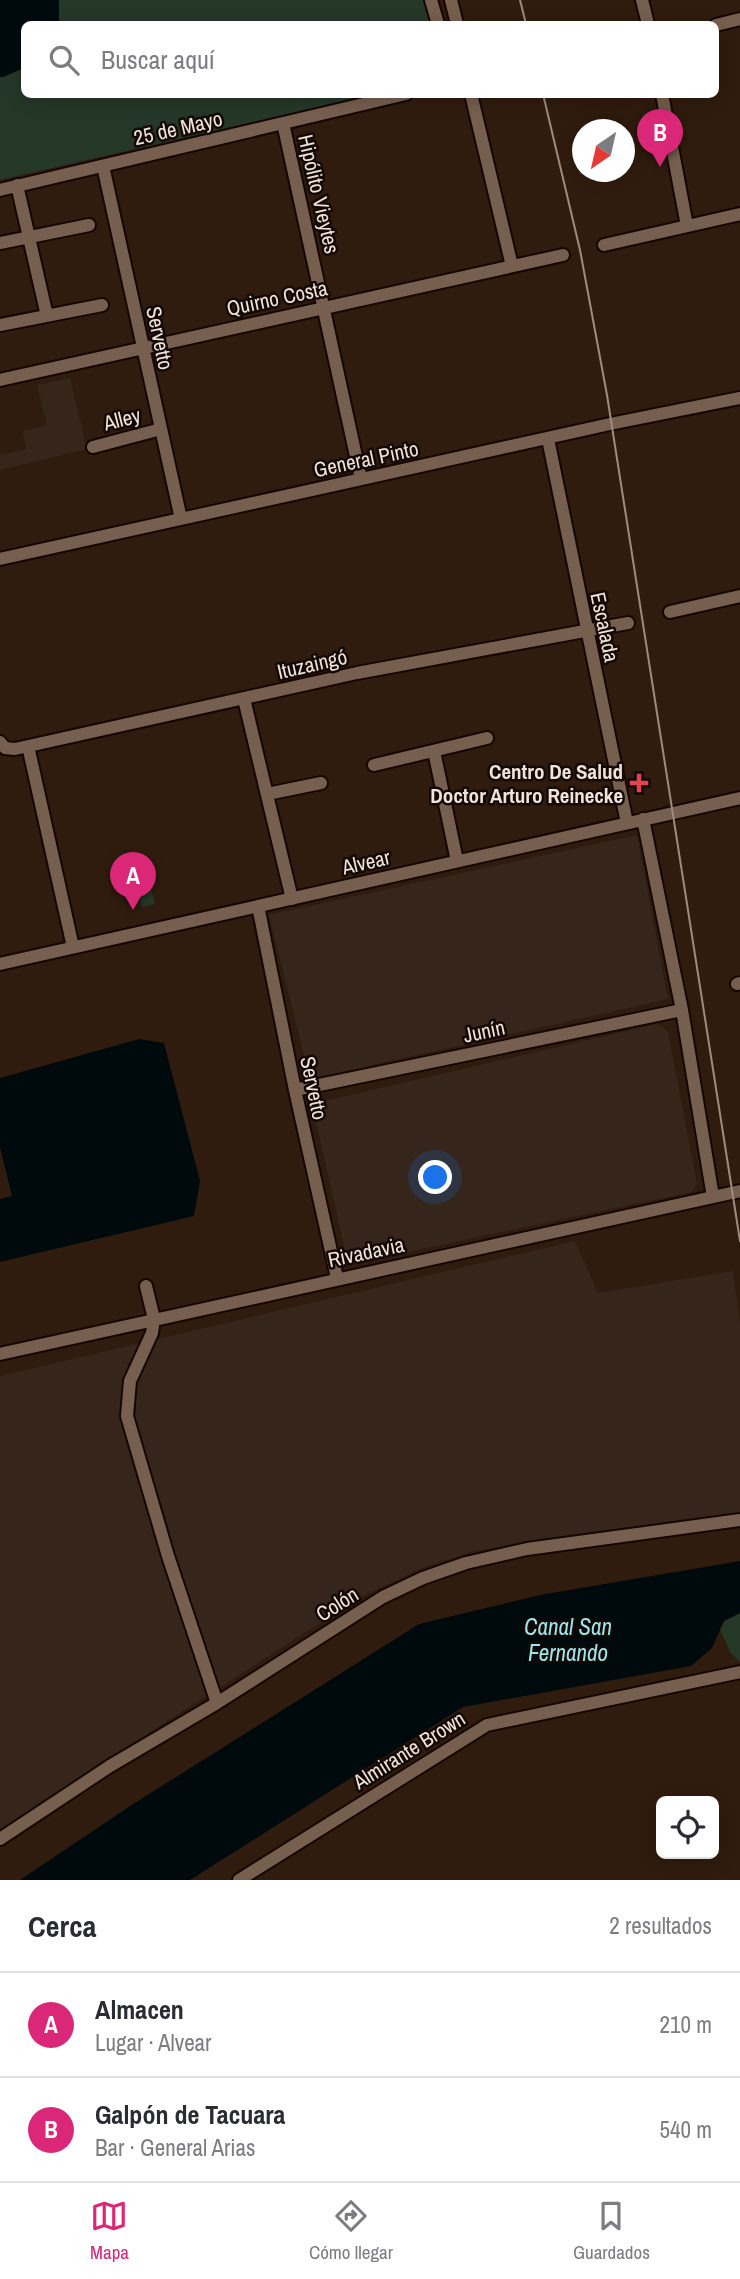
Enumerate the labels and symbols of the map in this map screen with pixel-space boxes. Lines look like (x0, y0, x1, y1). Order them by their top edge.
street label: 25 de Mayo (131, 104, 225, 152)
pin: B (637, 109, 683, 167)
north arrow (572, 119, 635, 182)
street label: Hipólito Vieytes (291, 132, 347, 256)
street label: Quirno Costa (224, 273, 331, 323)
street label: Servetto (139, 304, 181, 372)
street label: Alley (99, 400, 144, 438)
street label: General Pinto (311, 434, 421, 484)
street label: Escalada (583, 589, 627, 665)
street label: Ituzaingó (274, 642, 350, 686)
place label: Centro De Salud Doctor Arturo Reinecke (430, 757, 623, 810)
marker: Centro De Salud Doctor Arturo Reinecke (629, 773, 649, 793)
street label: Alvear (338, 842, 393, 882)
pin: A (110, 852, 156, 910)
street label: Junín (460, 1012, 508, 1050)
street label: Servetto (293, 1054, 335, 1122)
your location (418, 1160, 452, 1194)
street label: Rivadavia (325, 1230, 407, 1274)
street label: Colón (310, 1580, 364, 1628)
water label: Canal San Fernando (524, 1611, 612, 1668)
street label: Almirante Brown (346, 1704, 471, 1797)

